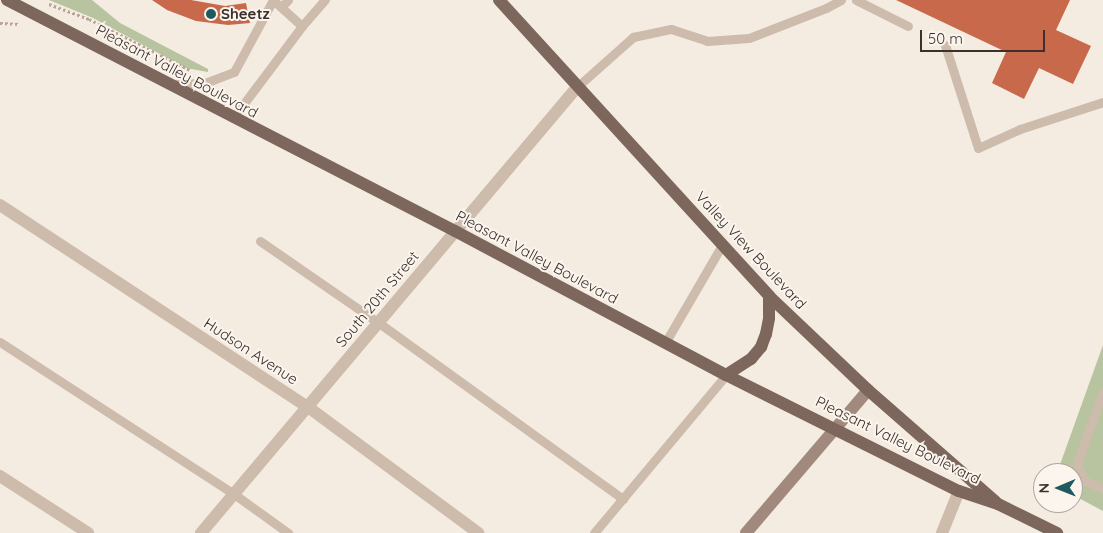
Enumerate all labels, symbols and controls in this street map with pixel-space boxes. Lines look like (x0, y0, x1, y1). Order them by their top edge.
place label: Sheetz (221, 5, 270, 23)
marker: Sheetz (205, 8, 217, 20)
scale bar (923, 20, 1048, 52)
street label: Pleasant Valley Boulevard (93, 21, 261, 121)
text: 50 m (928, 29, 963, 48)
street label: Valley View Boulevard (692, 187, 810, 313)
street label: Pleasant Valley Boulevard (453, 207, 621, 307)
street label: South 20th Street (332, 247, 422, 351)
street label: Hudson Avenue (201, 314, 301, 388)
street label: Pleasant Valley Boulevard (813, 392, 983, 488)
north arrow (1033, 463, 1083, 513)
text: N (1035, 483, 1053, 494)

